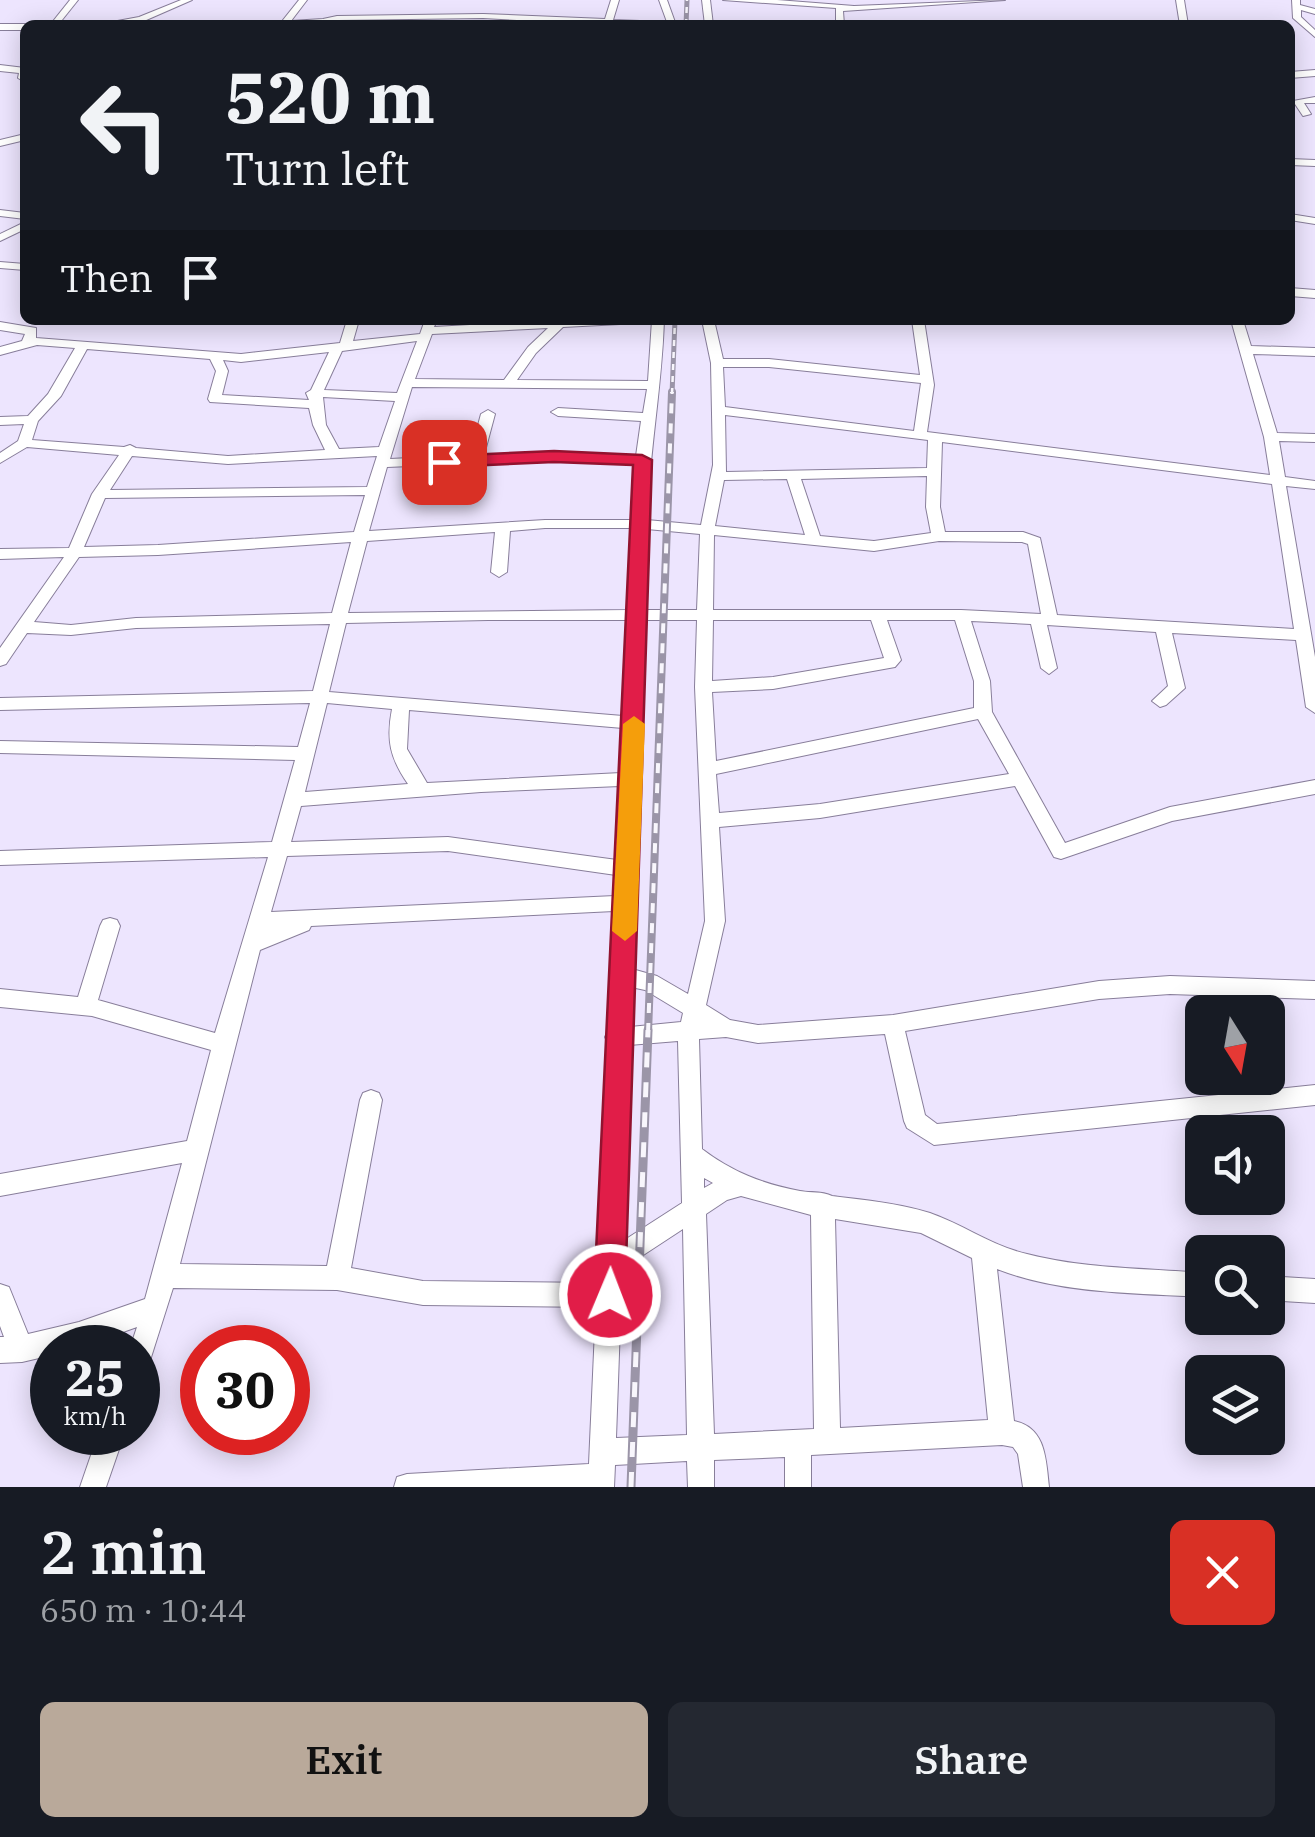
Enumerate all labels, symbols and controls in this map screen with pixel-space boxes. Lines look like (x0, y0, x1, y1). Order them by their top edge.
text: 520 m (225, 51, 435, 142)
icon: left (60, 60, 190, 190)
text: Turn left (225, 139, 409, 197)
icon: arrive (173, 250, 228, 305)
text: Then (60, 253, 153, 302)
pin (402, 420, 487, 505)
icon: arrive (417, 435, 472, 490)
north arrow (1185, 995, 1285, 1095)
map controls (1185, 995, 1285, 1455)
button: sound (1185, 1115, 1285, 1215)
button: search (1185, 1235, 1285, 1335)
position arrow (558, 1243, 662, 1347)
speed limit sign: 30 (180, 1325, 310, 1455)
text: 25 (65, 1345, 125, 1410)
button: layers (1185, 1355, 1285, 1455)
text: km/h (63, 1399, 127, 1432)
text: 2 min (40, 1512, 207, 1591)
button: close (1170, 1520, 1275, 1625)
text: 650 m · 10:44 (40, 1589, 247, 1631)
button: Exit (40, 1702, 648, 1817)
button: Share (668, 1702, 1275, 1817)

